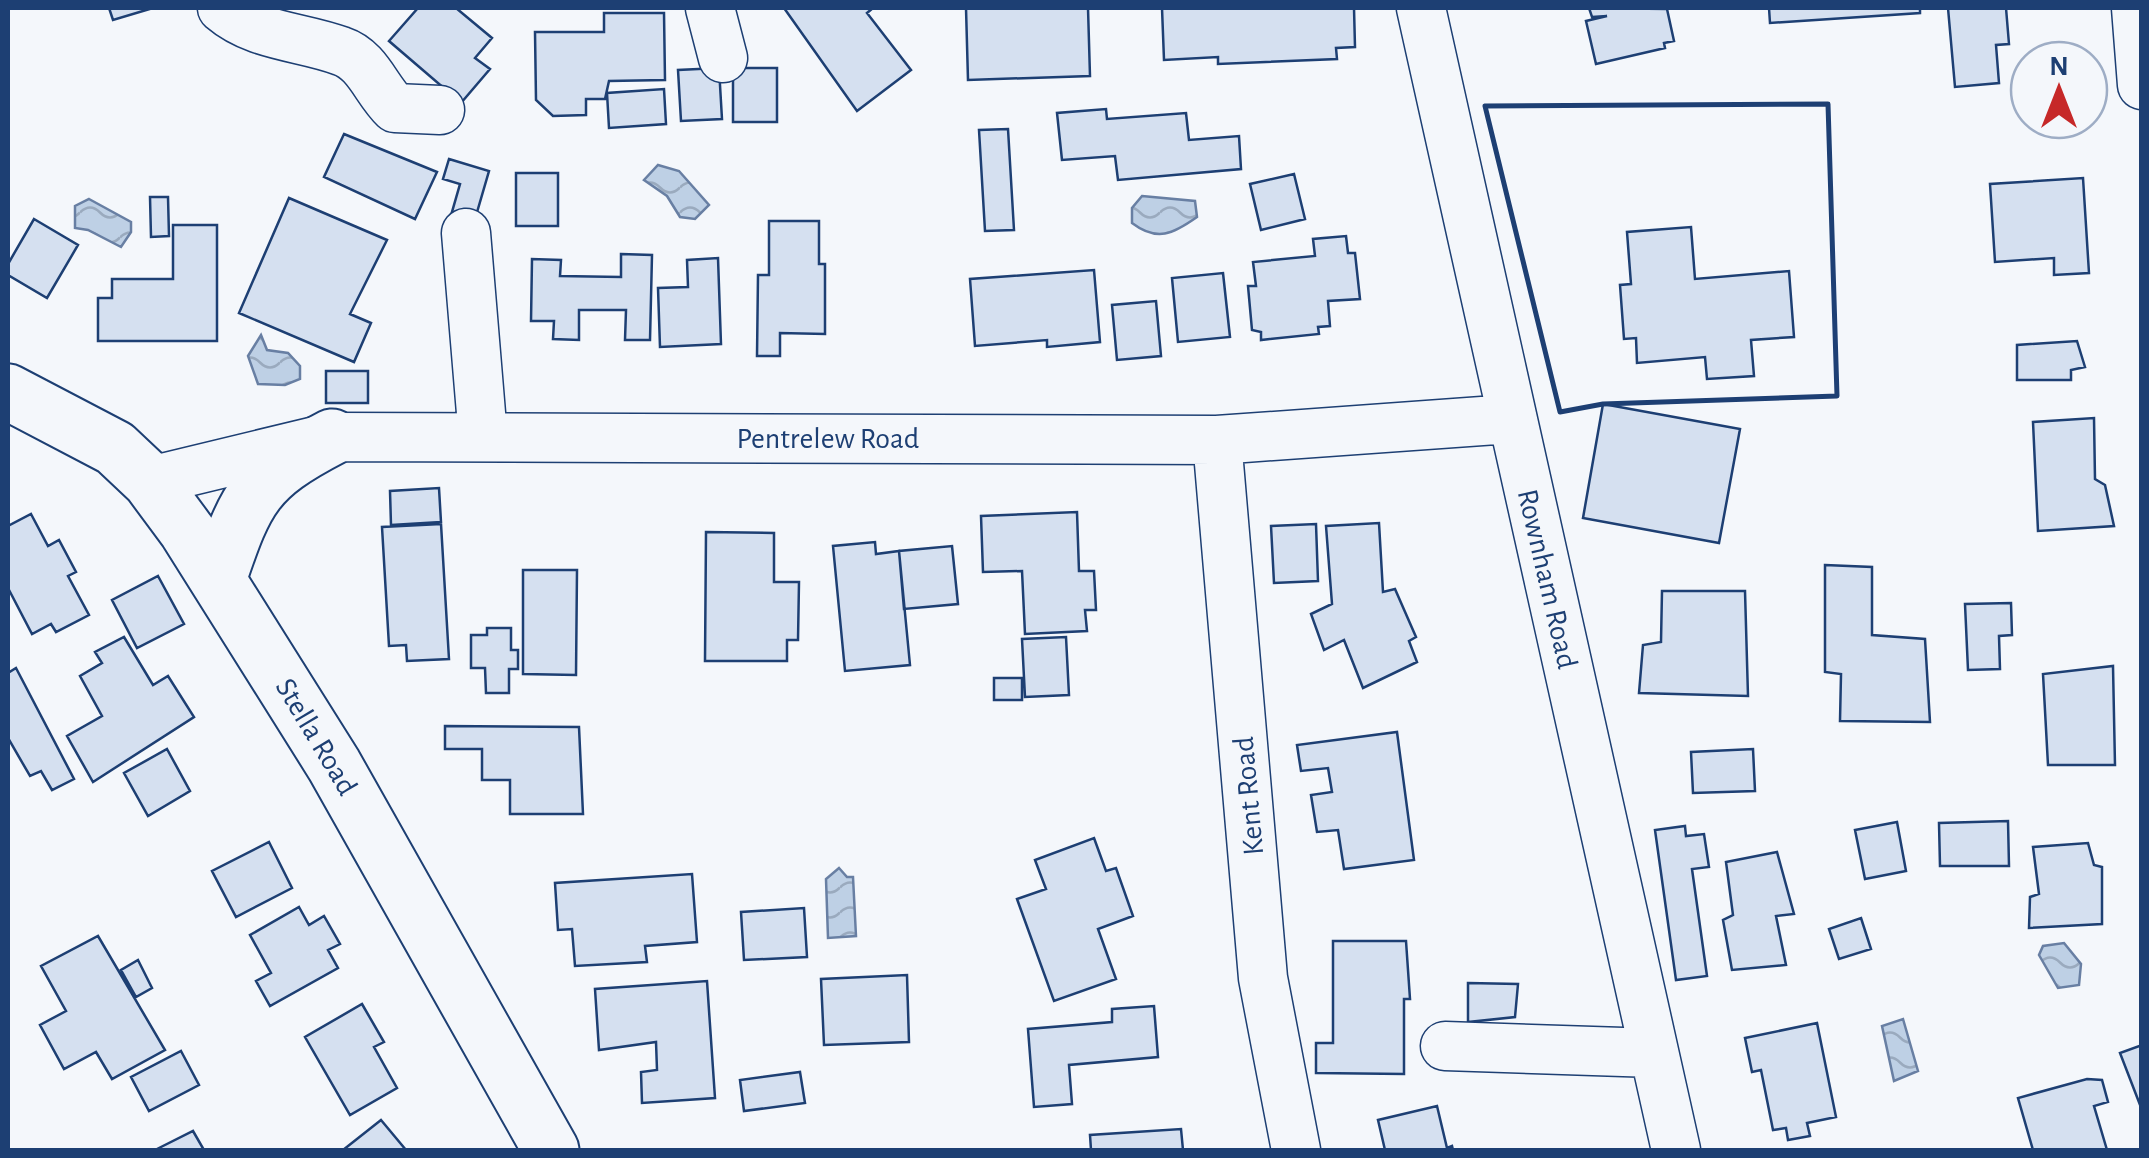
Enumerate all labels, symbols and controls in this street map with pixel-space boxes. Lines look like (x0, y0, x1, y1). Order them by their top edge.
north arrow (2009, 40, 2109, 140)
text: N (2049, 53, 2069, 81)
street label: Pentrelew Road (737, 424, 919, 454)
street label: Rownham Road (1512, 486, 1582, 672)
street label: Stella Road (270, 673, 362, 801)
street label: Kent Road (1229, 735, 1269, 857)

